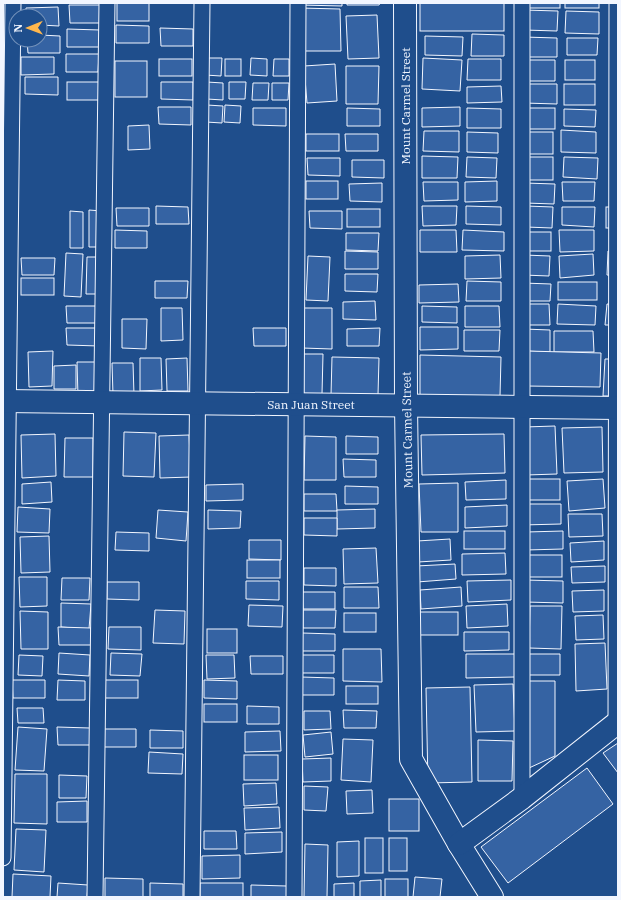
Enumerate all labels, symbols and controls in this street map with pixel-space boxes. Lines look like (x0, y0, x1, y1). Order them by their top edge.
north arrow (8, 8, 48, 48)
text: N (11, 23, 25, 33)
street label: Mount Carmel Street (398, 48, 413, 164)
street label: Mount Carmel Street (398, 371, 416, 489)
street label: San Juan Street (267, 397, 355, 412)

